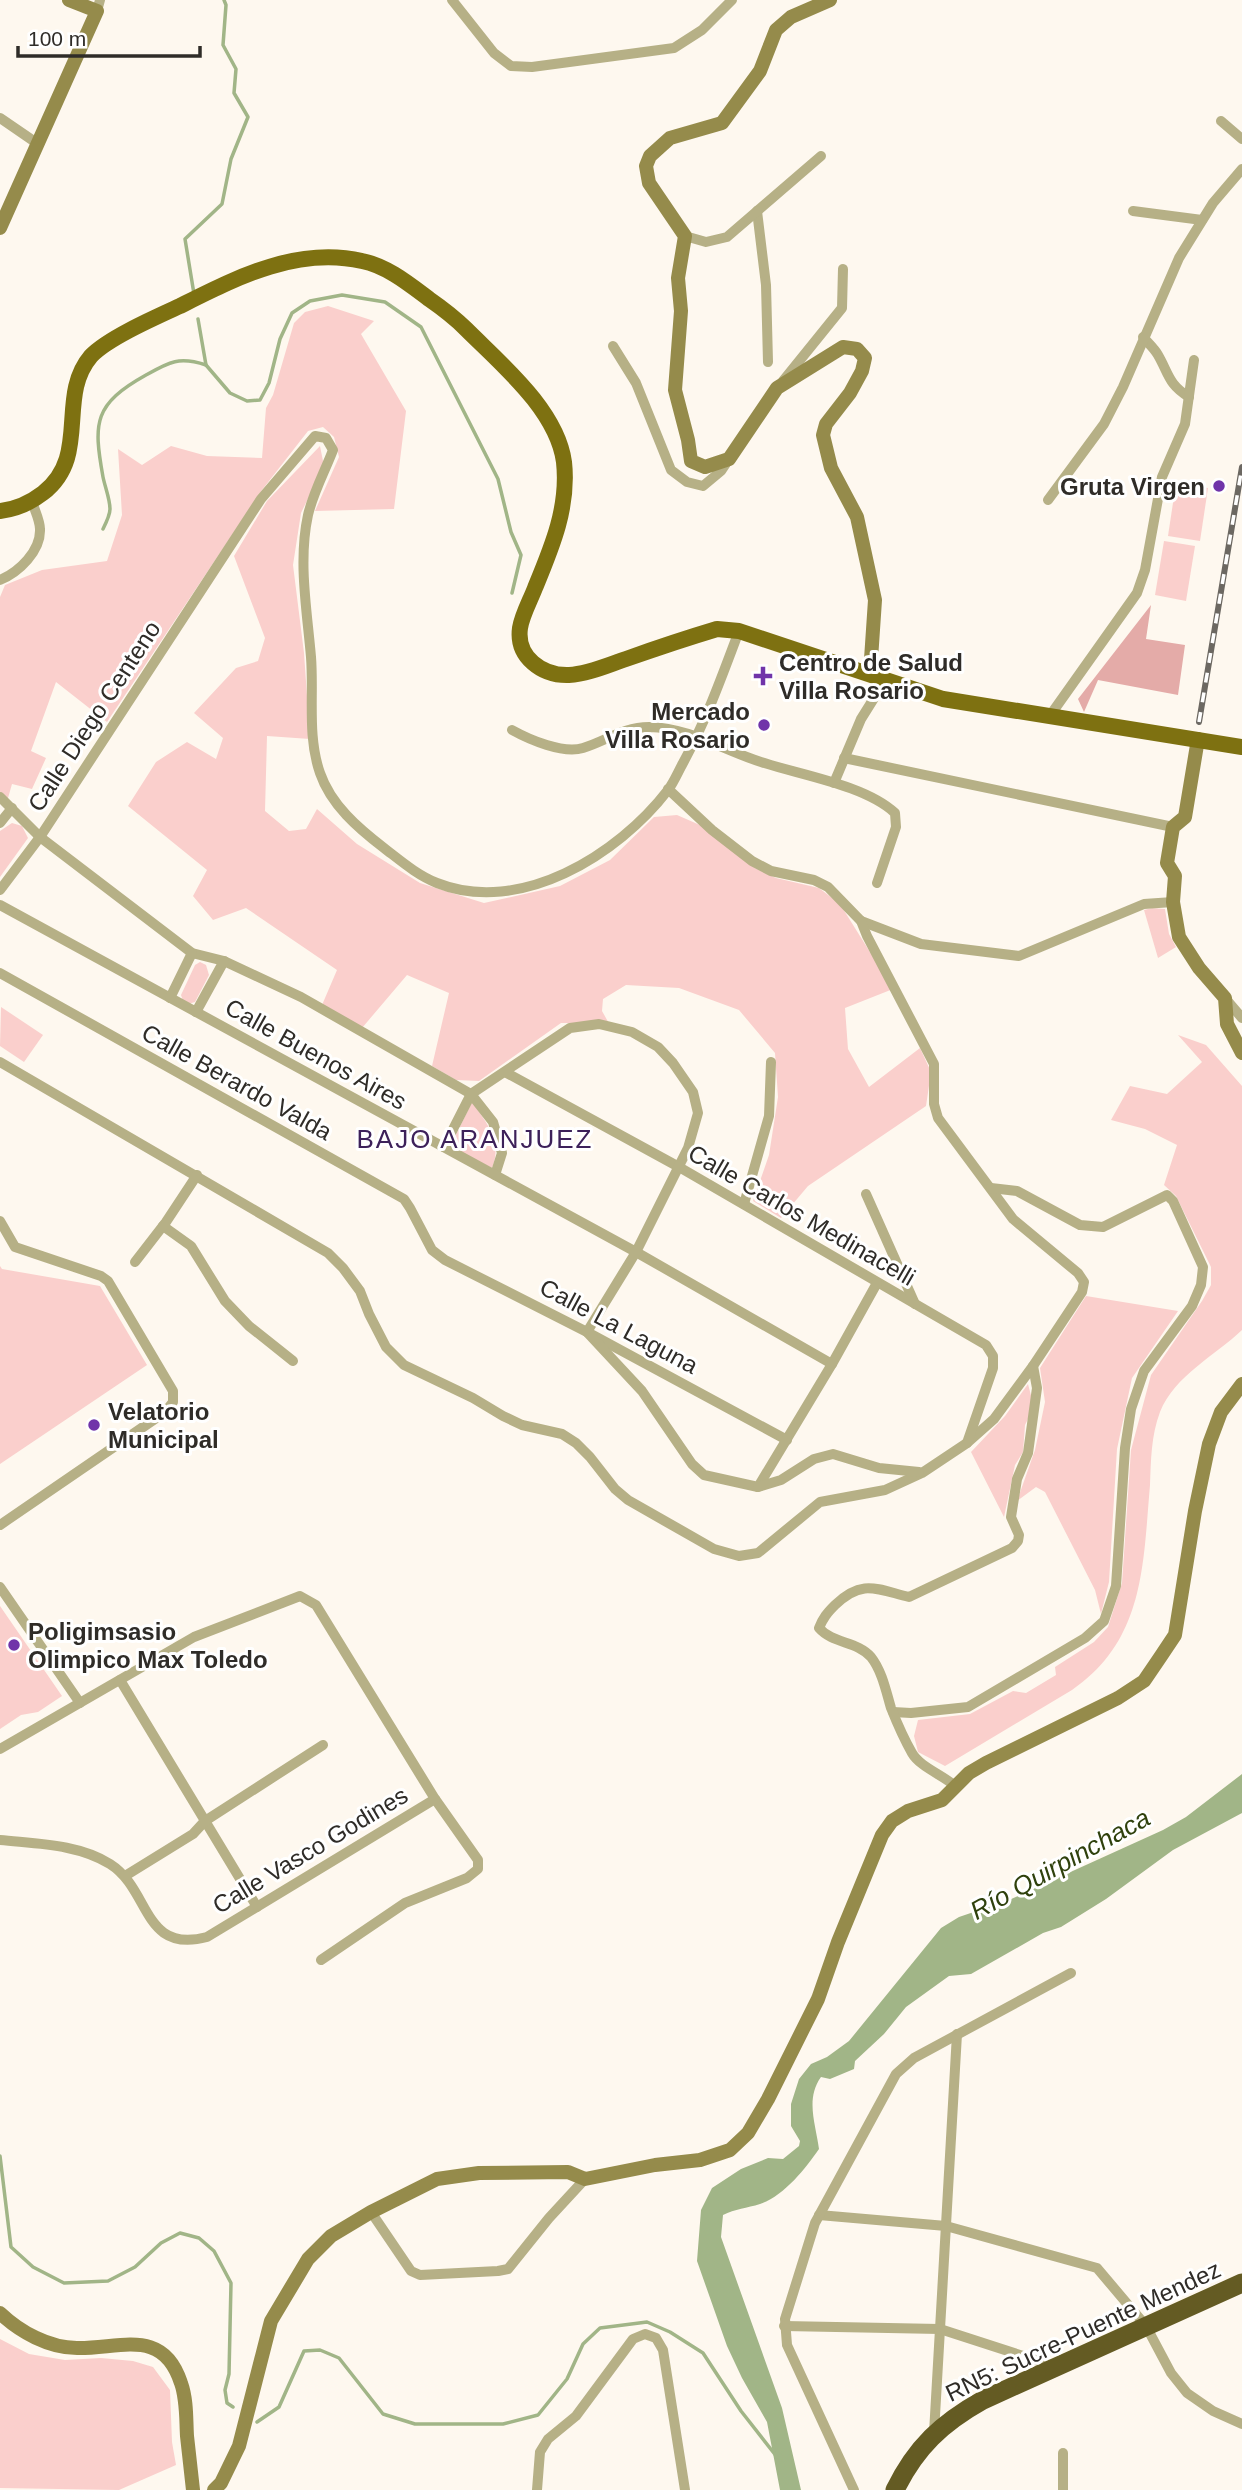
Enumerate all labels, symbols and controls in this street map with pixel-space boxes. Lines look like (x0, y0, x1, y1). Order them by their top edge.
scale bar (18, 14, 200, 58)
text: 100 m (28, 27, 86, 50)
place label: Gruta Virgen (1060, 473, 1205, 500)
marker: Gruta Virgen (1211, 478, 1227, 494)
street label: Calle Diego Centeno (22, 616, 166, 816)
place label: Centro de Salud Villa Rosario (779, 649, 963, 704)
marker: Centro de Salud Villa Rosario (753, 666, 773, 686)
place label: Mercado Villa Rosario (605, 698, 750, 753)
marker: Mercado Villa Rosario (756, 717, 772, 733)
street label: Calle Buenos Aires (221, 993, 411, 1115)
street label: Calle Berardo Valda (137, 1019, 337, 1146)
district label: BAJO ARANJUEZ (357, 1124, 593, 1154)
street label: Calle Carlos Medinacelli (684, 1139, 920, 1291)
street label: Calle La Laguna (535, 1273, 703, 1379)
place label: Velatorio Municipal (108, 1398, 219, 1453)
marker: Velatorio Municipal (86, 1417, 102, 1433)
place label: Poligimsasio Olimpico Max Toledo (28, 1618, 268, 1673)
marker: Poligimsasio Olimpico Max Toledo (6, 1637, 22, 1653)
street label: Calle Vasco Godines (208, 1781, 412, 1919)
water label: Río Quirpinchaca (965, 1802, 1155, 1926)
street label: RN5: Sucre-Puente Mendez (941, 2255, 1225, 2407)

